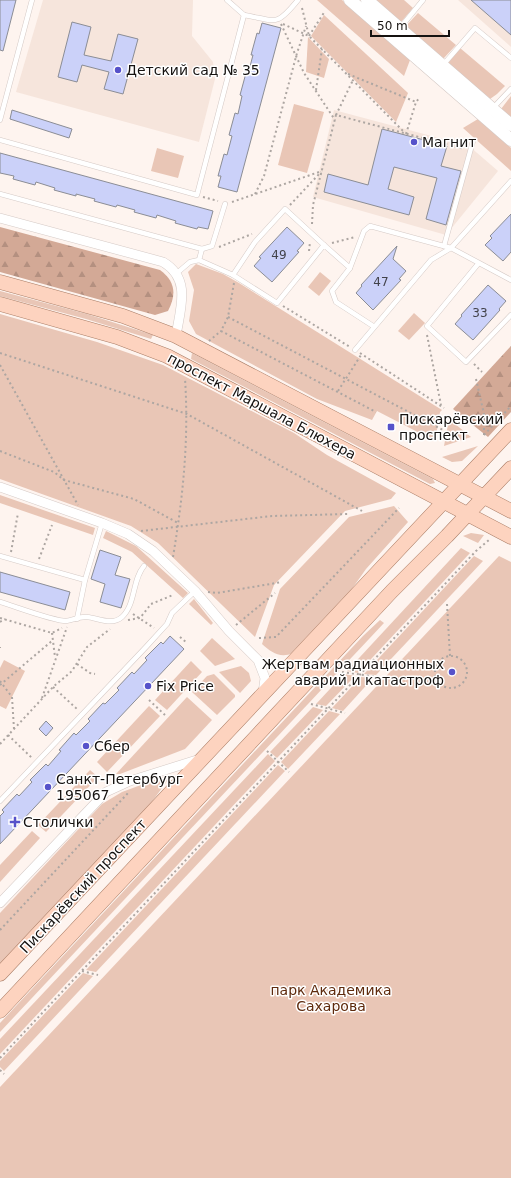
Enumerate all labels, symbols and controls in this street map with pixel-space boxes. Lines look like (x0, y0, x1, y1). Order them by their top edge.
scale bar (371, 12, 449, 38)
text: 50 m (377, 19, 408, 33)
place label: Детский сад № 35 (126, 62, 260, 78)
marker: Детский сад № 35 (113, 65, 123, 75)
place label: Магнит (422, 134, 476, 150)
marker: Магнит (409, 137, 419, 147)
house number: 49 (271, 248, 287, 262)
house number: 47 (373, 275, 389, 289)
house number: 33 (472, 306, 488, 320)
street label: проспект Маршала Блюхера (165, 349, 359, 463)
place label: Пискарёвский проспект (399, 411, 503, 443)
marker: Пискарёвский проспект (386, 422, 396, 432)
place label: Жертвам радиационных аварий и катастроф (262, 656, 444, 688)
marker: Жертвам радиационных аварий и катастроф (447, 667, 457, 677)
place label: Fix Price (156, 678, 214, 694)
marker: Fix Price (143, 681, 153, 691)
place label: Сбер (94, 738, 130, 754)
marker: Сбер (81, 741, 91, 751)
place label: Санкт-Петербург 195067 (56, 771, 183, 803)
marker: Санкт-Петербург 195067 (43, 782, 53, 792)
place label: Столички (23, 814, 93, 830)
street label: Пискарёвский проспект (17, 816, 149, 956)
marker: Столички (10, 817, 20, 827)
park label: парк Академика Сахарова (270, 982, 392, 1014)

